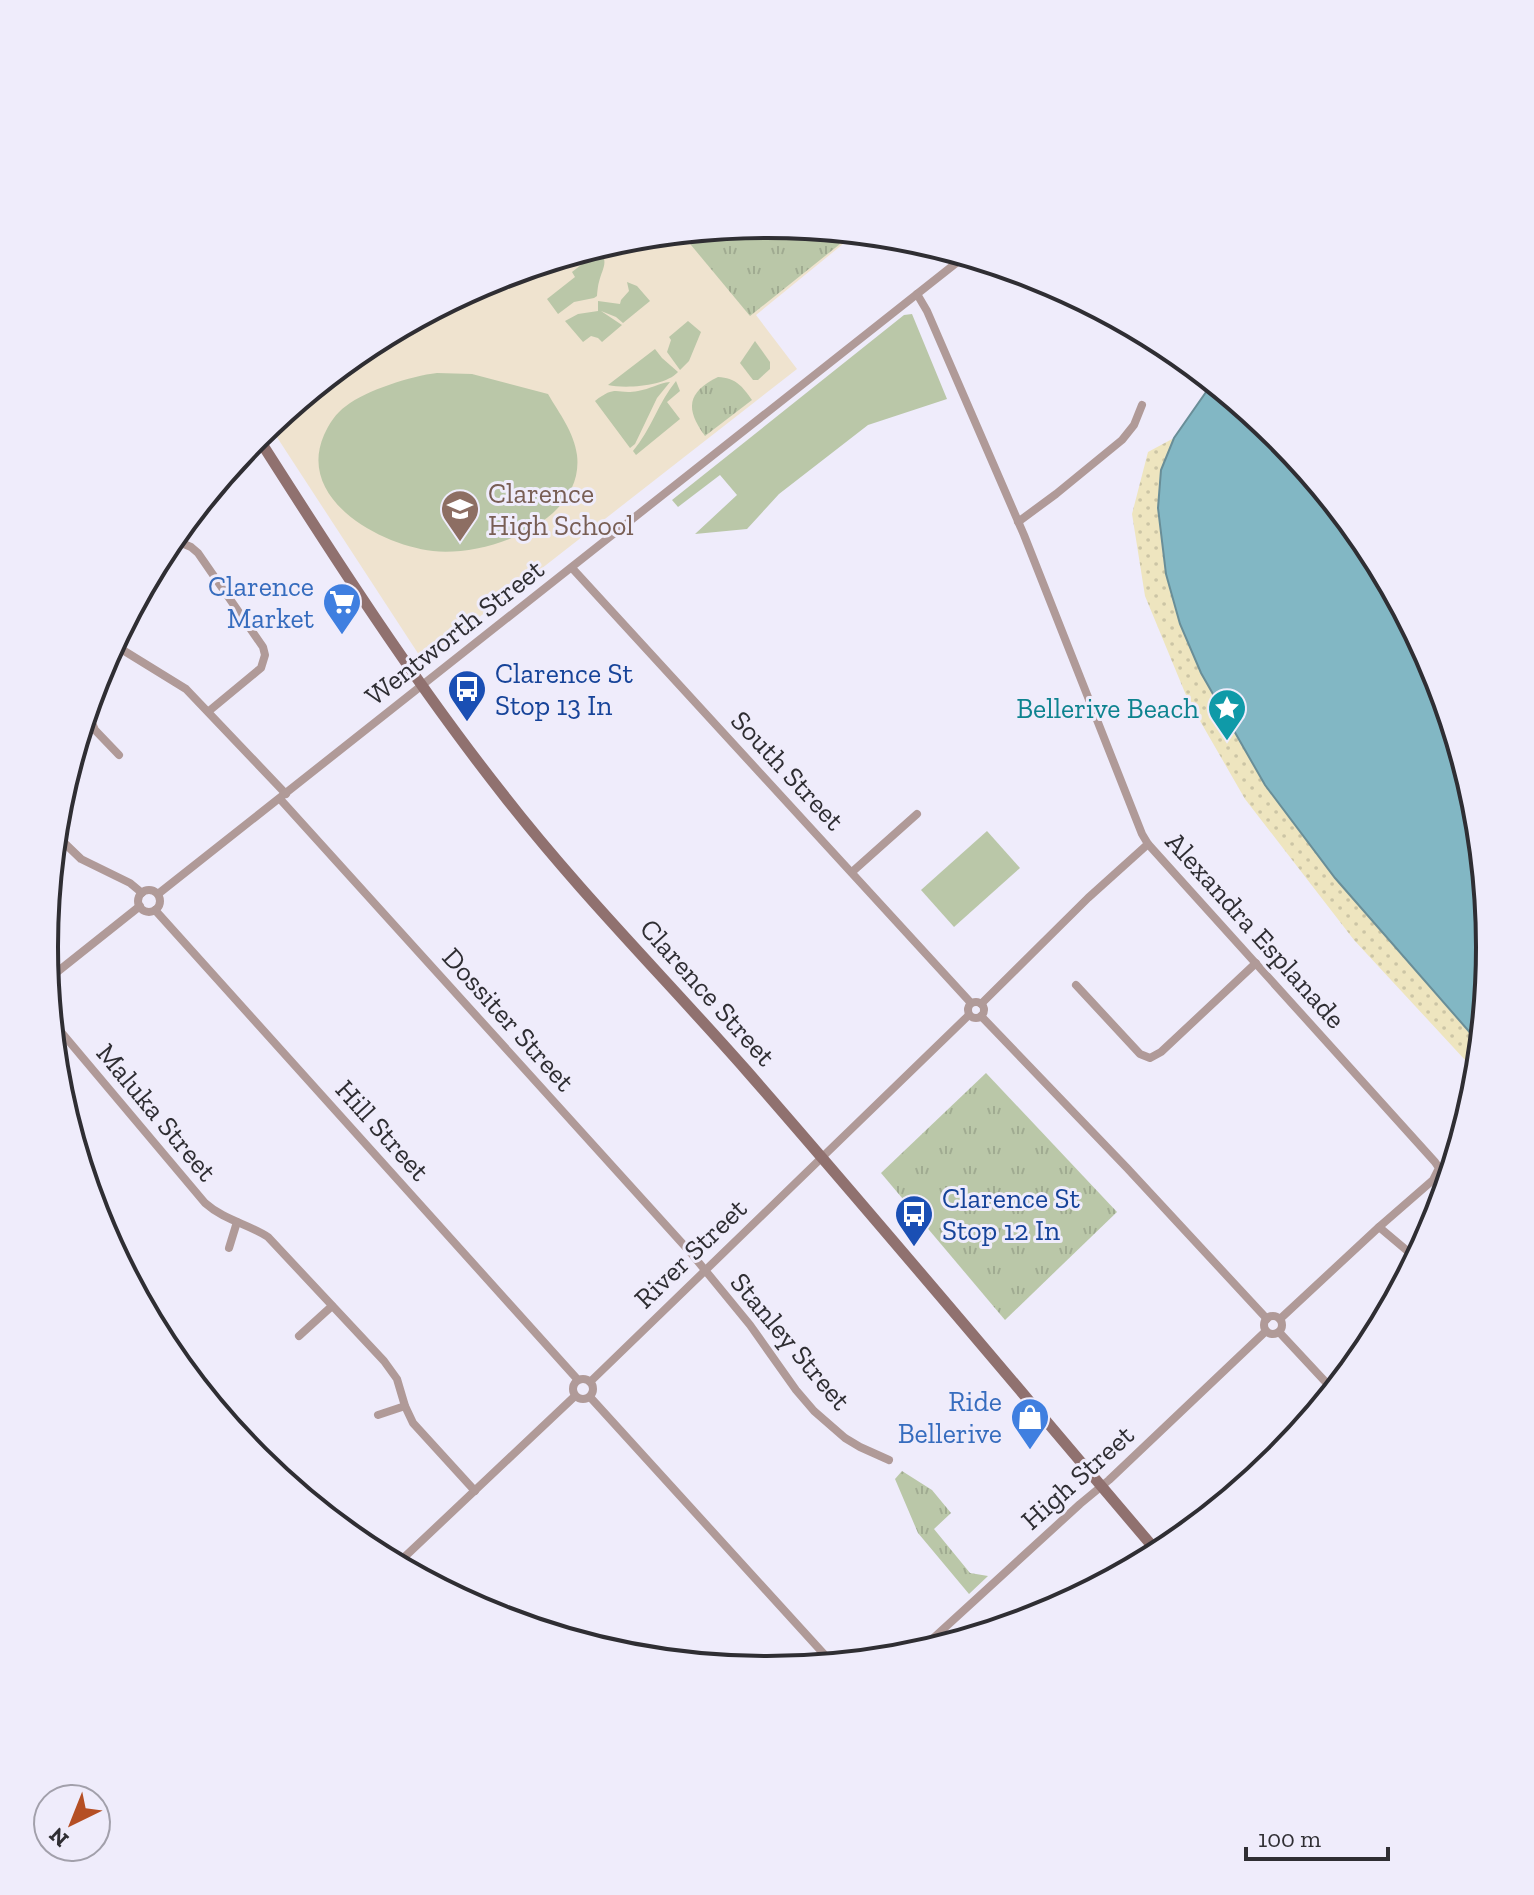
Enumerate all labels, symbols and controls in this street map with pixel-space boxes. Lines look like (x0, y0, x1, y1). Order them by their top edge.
place label: Clarence High School (488, 477, 634, 542)
school or university icon: Clarence High School (439, 488, 481, 543)
street label: Wentworth Street (358, 552, 551, 712)
place label: Clarence Market (208, 570, 315, 635)
supermarket icon: Clarence Market (321, 581, 363, 636)
place label: Clarence St Stop 13 In (495, 657, 633, 722)
bus stop icon: Clarence St Stop 13 In (446, 668, 488, 723)
place icon: Bellerive Beach (1206, 687, 1248, 742)
place label: Bellerive Beach (1016, 692, 1199, 725)
street label: South Street (724, 704, 852, 837)
street label: Alexandra Esplanade (1159, 825, 1352, 1035)
street label: Clarence Street (633, 912, 783, 1073)
street label: Dossiter Street (436, 941, 582, 1098)
street label: Maluka Street (90, 1037, 224, 1188)
street label: Hill Street (329, 1073, 437, 1188)
place label: Clarence St Stop 12 In (942, 1182, 1080, 1247)
street label: River Street (627, 1191, 754, 1315)
bus stop icon: Clarence St Stop 12 In (893, 1193, 935, 1248)
street label: Stanley Street (724, 1266, 858, 1417)
place label: Ride Bellerive (898, 1385, 1002, 1450)
shop icon: Ride Bellerive (1009, 1396, 1051, 1451)
street label: High Street (1014, 1418, 1141, 1536)
north arrow (32, 1783, 112, 1863)
scale bar (1246, 1811, 1388, 1861)
text: N (43, 1822, 74, 1853)
text: 100 m (1258, 1824, 1321, 1853)

